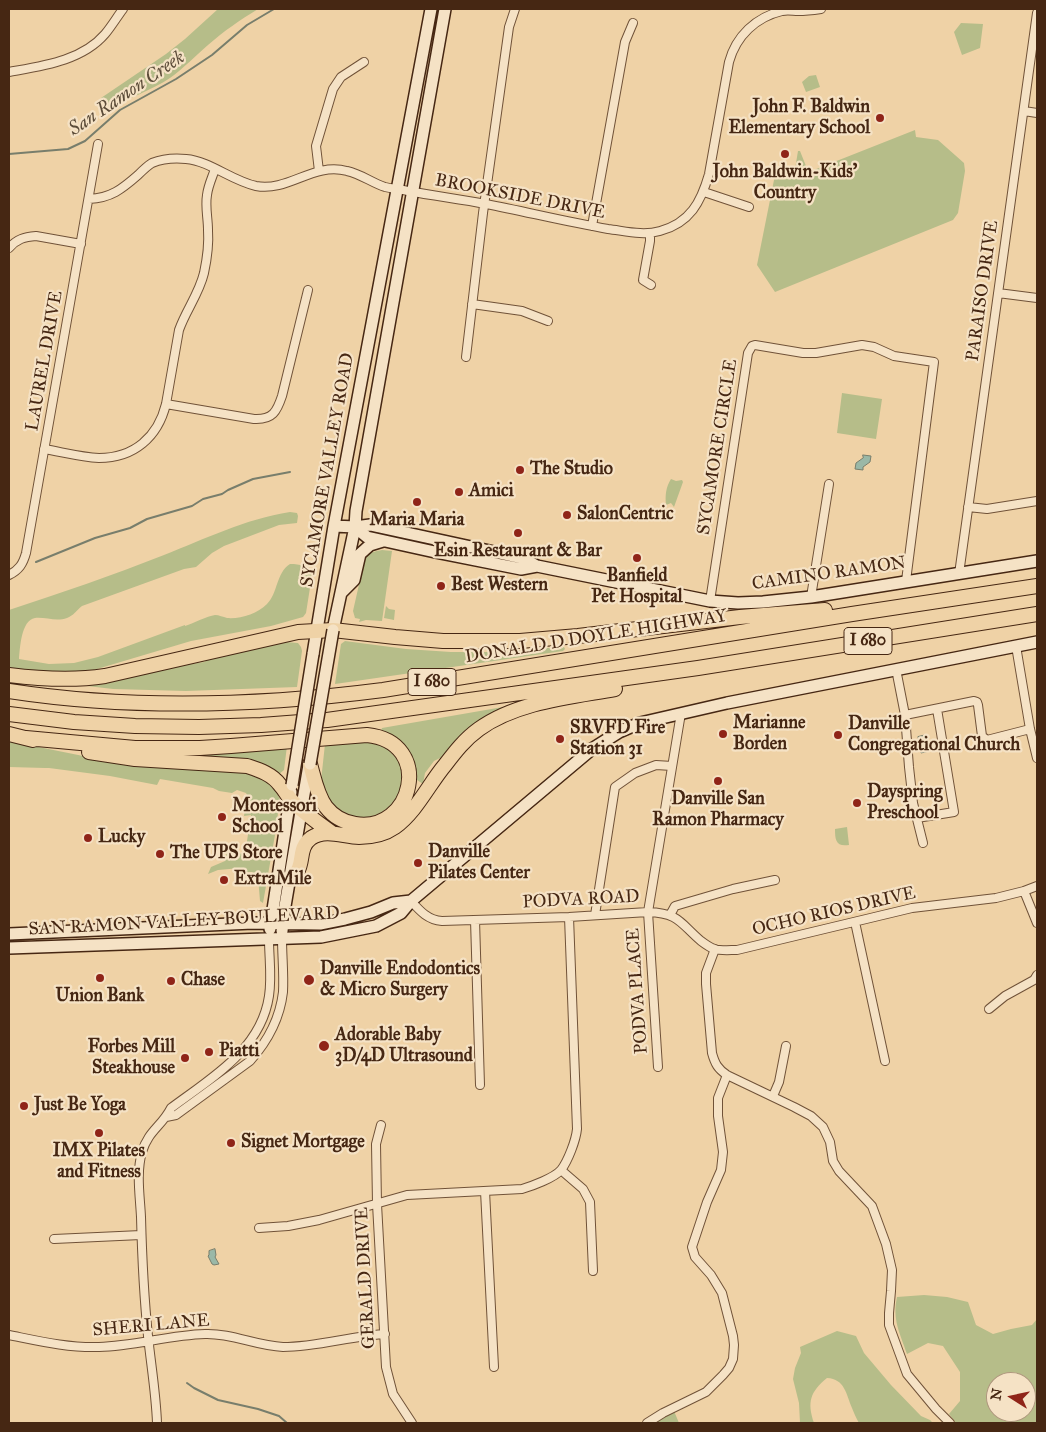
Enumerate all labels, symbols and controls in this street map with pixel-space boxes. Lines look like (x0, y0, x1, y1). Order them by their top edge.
water label: San Ramon Creek (65, 47, 189, 141)
place label: John F. Baldwin Elementary School (728, 97, 870, 140)
marker: John F. Baldwin Elementary School (874, 112, 886, 124)
marker: John Baldwin-Kids' Country (779, 148, 791, 160)
place label: John Baldwin-Kids' Country (713, 162, 857, 204)
street label: BROOKSIDE DRIVE (433, 170, 607, 224)
street label: PARAISO DRIVE (962, 219, 1004, 363)
street label: LAUREL DRIVE (22, 289, 68, 433)
street label: SYCAMORE VALLEY ROAD (297, 351, 359, 589)
street label: SYCAMORE CIRCLE (693, 358, 743, 536)
place label: The Studio (530, 459, 613, 481)
marker: The Studio (514, 464, 526, 476)
place label: Amici (469, 481, 514, 503)
marker: Amici (453, 486, 465, 498)
marker: Maria Maria (411, 496, 423, 508)
place label: SalonCentric (577, 504, 674, 526)
marker: SalonCentric (561, 509, 573, 521)
place label: Maria Maria (370, 510, 464, 532)
marker: Esin Restaurant & Bar (512, 527, 524, 539)
place label: Esin Restaurant & Bar (434, 541, 602, 563)
marker: Banfield Pet Hospital (631, 552, 643, 564)
street label: CAMINO RAMON (751, 553, 907, 595)
place label: Banfield Pet Hospital (591, 566, 683, 608)
place label: Best Western (451, 575, 548, 597)
marker: Best Western (435, 580, 447, 592)
street label: DONALD D DOYLE HIGHWAY (464, 606, 728, 668)
road number: I 680 (844, 627, 892, 654)
road number: I 680 (408, 669, 456, 696)
place label: Marianne Borden (733, 713, 805, 756)
place label: Danville Congregational Church (848, 714, 1020, 756)
place label: SRVFD Fire Station 31 (570, 718, 665, 761)
marker: Marianne Borden (717, 728, 729, 740)
marker: Danville Congregational Church (832, 729, 844, 741)
marker: SRVFD Fire Station 31 (554, 733, 566, 745)
marker: Danville San Ramon Pharmacy (712, 775, 724, 787)
place label: Dayspring Preschool (867, 782, 942, 824)
place label: Danville San Ramon Pharmacy (652, 789, 784, 832)
place label: Montessori School (232, 796, 317, 839)
marker: Dayspring Preschool (851, 797, 863, 809)
marker: Montessori School (216, 811, 228, 823)
place label: Lucky (98, 827, 145, 849)
marker: Lucky (82, 832, 94, 844)
place label: Danville Pilates Center (428, 842, 530, 884)
place label: The UPS Store (170, 843, 282, 865)
marker: The UPS Store (154, 848, 166, 860)
marker: Danville Pilates Center (412, 857, 424, 869)
place label: ExtraMile (234, 869, 311, 891)
marker: ExtraMile (218, 874, 230, 886)
street label: OCHO RIOS DRIVE (750, 883, 918, 941)
street label: PODVA ROAD (522, 886, 640, 914)
street label: SAN RAMON VALLEY BOULEVARD (28, 903, 340, 941)
street label: PODVA PLACE (623, 927, 653, 1055)
place label: Danville Endodontics & Micro Surgery (320, 959, 480, 1002)
place label: Chase (181, 970, 225, 992)
marker: Union Bank (94, 972, 106, 984)
marker: Danville Endodontics & Micro Surgery (302, 973, 316, 987)
marker: Chase (165, 975, 177, 987)
place label: Union Bank (56, 986, 144, 1008)
place label: Adorable Baby 3D/4D Ultrasound (335, 1025, 473, 1068)
place label: Forbes Mill Steakhouse (88, 1037, 175, 1080)
marker: Adorable Baby 3D/4D Ultrasound (317, 1039, 331, 1053)
place label: Piatti (219, 1041, 260, 1063)
marker: Piatti (203, 1046, 215, 1058)
marker: Forbes Mill Steakhouse (179, 1052, 191, 1064)
place label: Just Be Yoga (34, 1095, 126, 1117)
marker: Just Be Yoga (18, 1100, 30, 1112)
marker: IMX Pilates and Fitness (93, 1127, 105, 1139)
place label: Signet Mortgage (241, 1132, 365, 1154)
marker: Signet Mortgage (225, 1137, 237, 1149)
place label: IMX Pilates and Fitness (53, 1141, 145, 1184)
street label: GERALD DRIVE (351, 1207, 381, 1349)
street label: SHERI LANE (92, 1310, 210, 1342)
north arrow (986, 1372, 1036, 1422)
text: N (987, 1387, 1006, 1402)

